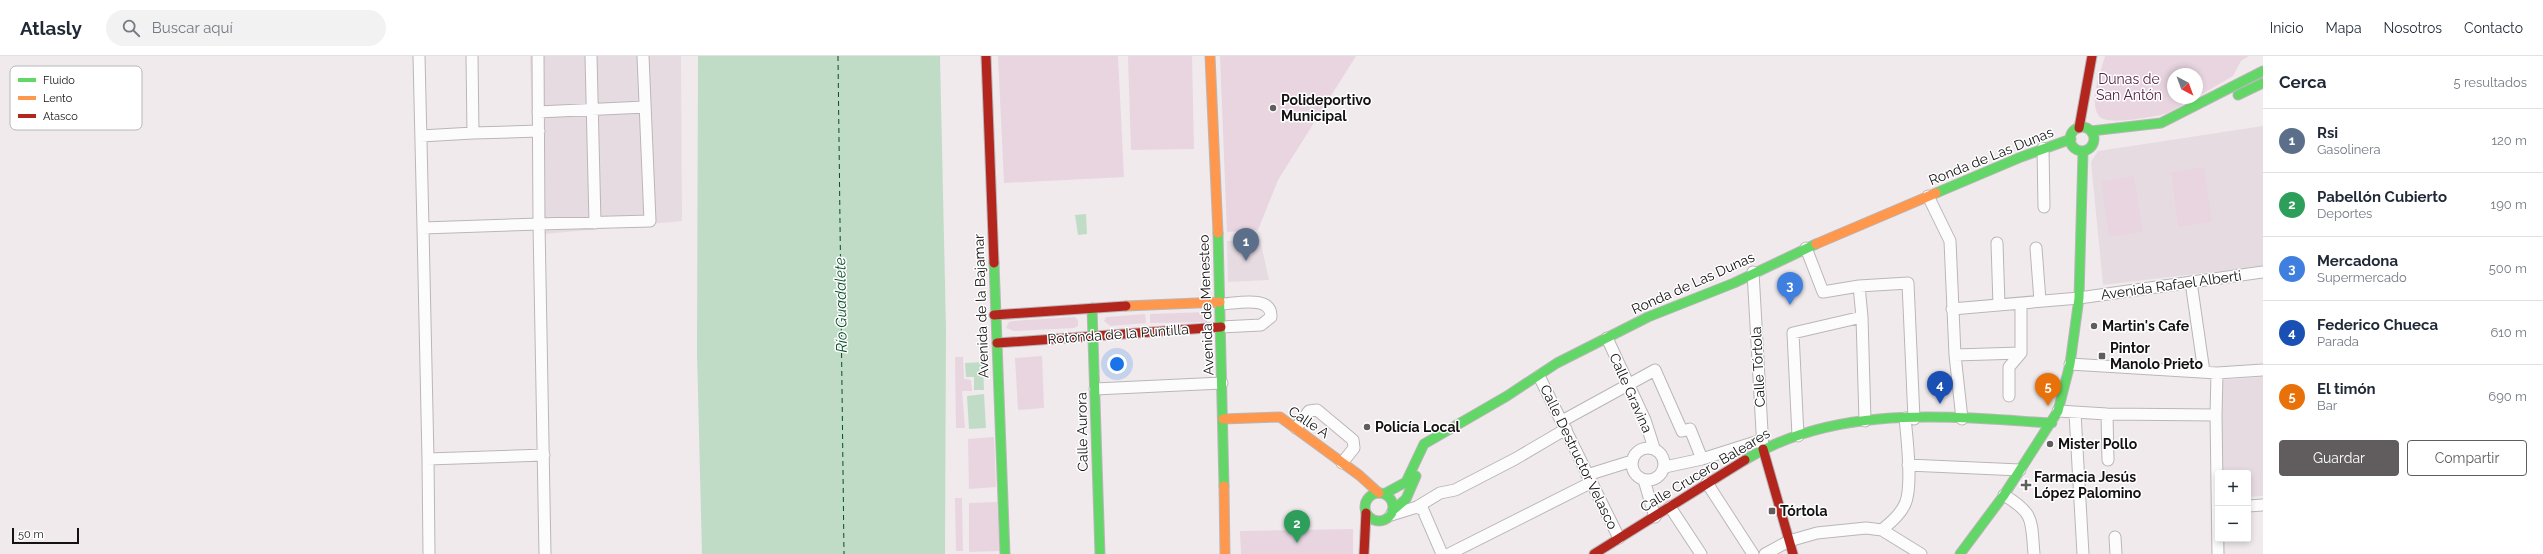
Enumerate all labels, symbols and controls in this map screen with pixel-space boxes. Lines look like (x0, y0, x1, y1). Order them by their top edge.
search box (106, 10, 386, 46)
text: Atlasly (20, 17, 82, 39)
icon: search (120, 17, 142, 39)
text: Buscar aquí (152, 19, 233, 37)
text: Inicio (2270, 20, 2303, 36)
text: Mapa (2325, 20, 2362, 36)
text: Nosotros (2384, 20, 2442, 36)
text: Contacto (2464, 20, 2523, 36)
legend (10, 66, 142, 130)
north arrow (2167, 68, 2203, 104)
park label: Dunas de San Antón (2096, 71, 2162, 103)
text: Cerca (2279, 72, 2327, 92)
text: Fluido (43, 74, 75, 87)
text: 5 resultados (2454, 75, 2527, 90)
text: Lento (43, 92, 73, 105)
place label: Polideportivo Municipal (1281, 92, 1372, 124)
marker: Polideportivo Municipal (1268, 103, 1278, 113)
text: Atasco (43, 110, 78, 123)
street label: Ronda de Las Dunas (1926, 124, 2056, 188)
text: Rsi (2317, 124, 2338, 142)
text: 1 (2289, 133, 2295, 148)
text: 120 m (2491, 133, 2527, 148)
text: Gasolinera (2317, 142, 2381, 157)
text: Pabellón Cubierto (2317, 188, 2447, 206)
text: 2 (2288, 197, 2296, 212)
text: 190 m (2491, 197, 2527, 212)
text: Deportes (2317, 206, 2372, 221)
pin: 1 (1233, 228, 1259, 261)
street label: Avenida de la Bajamar (970, 234, 992, 378)
street label: Avenida de Menesteo (1196, 234, 1216, 376)
street label: Ronda de Las Dunas (1629, 249, 1757, 317)
text: Mercadona (2317, 252, 2398, 270)
water label: Río Guadalete (831, 257, 851, 353)
text: 3 (2288, 261, 2296, 276)
text: 500 m (2489, 261, 2527, 276)
street label: Avenida Rafael Alberti (2100, 267, 2242, 303)
text: Supermercado (2317, 270, 2407, 285)
pin: 3 (1777, 272, 1803, 305)
text: Federico Chueca (2317, 316, 2438, 334)
place label: Martin's Cafe (2102, 318, 2190, 334)
street label: Rotonda de la Puntilla (1047, 321, 1189, 347)
marker: Martin's Cafe (2089, 321, 2099, 331)
text: 4 (2288, 325, 2296, 340)
text: 610 m (2490, 325, 2527, 340)
street label: Calle Tórtola (1748, 326, 1768, 408)
text: Parada (2317, 334, 2359, 349)
place label: Pintor Manolo Prieto (2110, 340, 2204, 372)
street label: Calle Gravina (1606, 351, 1656, 435)
marker: Pintor Manolo Prieto (2097, 351, 2107, 361)
your location (1107, 354, 1127, 374)
pin: 4 (1927, 371, 1953, 404)
pin: 5 (2035, 373, 2061, 406)
text: El timón (2317, 380, 2376, 398)
street label: Calle Destructor Velasco (1537, 382, 1621, 532)
text: 5 (2288, 389, 2296, 404)
text: 690 m (2488, 389, 2527, 404)
street label: Calle Aurora (1073, 392, 1091, 472)
text: Bar (2317, 398, 2337, 413)
street label: Calle A (1286, 403, 1333, 442)
place label: Policía Local (1375, 419, 1460, 435)
marker: Policía Local (1362, 422, 1372, 432)
street label: Calle Crucero Baleares (1637, 425, 1773, 515)
place label: Mister Pollo (2058, 436, 2138, 452)
marker: Mister Pollo (2045, 439, 2055, 449)
button: Guardar (2279, 440, 2399, 476)
button: Compartir (2407, 440, 2527, 476)
place label: Farmacia Jesús López Palomino (2034, 469, 2142, 501)
map controls (2215, 470, 2251, 542)
button: + (2215, 470, 2251, 506)
marker: Farmacia Jesús López Palomino (2021, 480, 2031, 490)
place label: Tórtola (1780, 503, 1827, 519)
marker: Tórtola (1767, 506, 1777, 516)
button: − (2215, 506, 2251, 542)
pin: 2 (1284, 510, 1310, 543)
scale bar (12, 526, 79, 545)
text: 50 m (18, 528, 44, 541)

